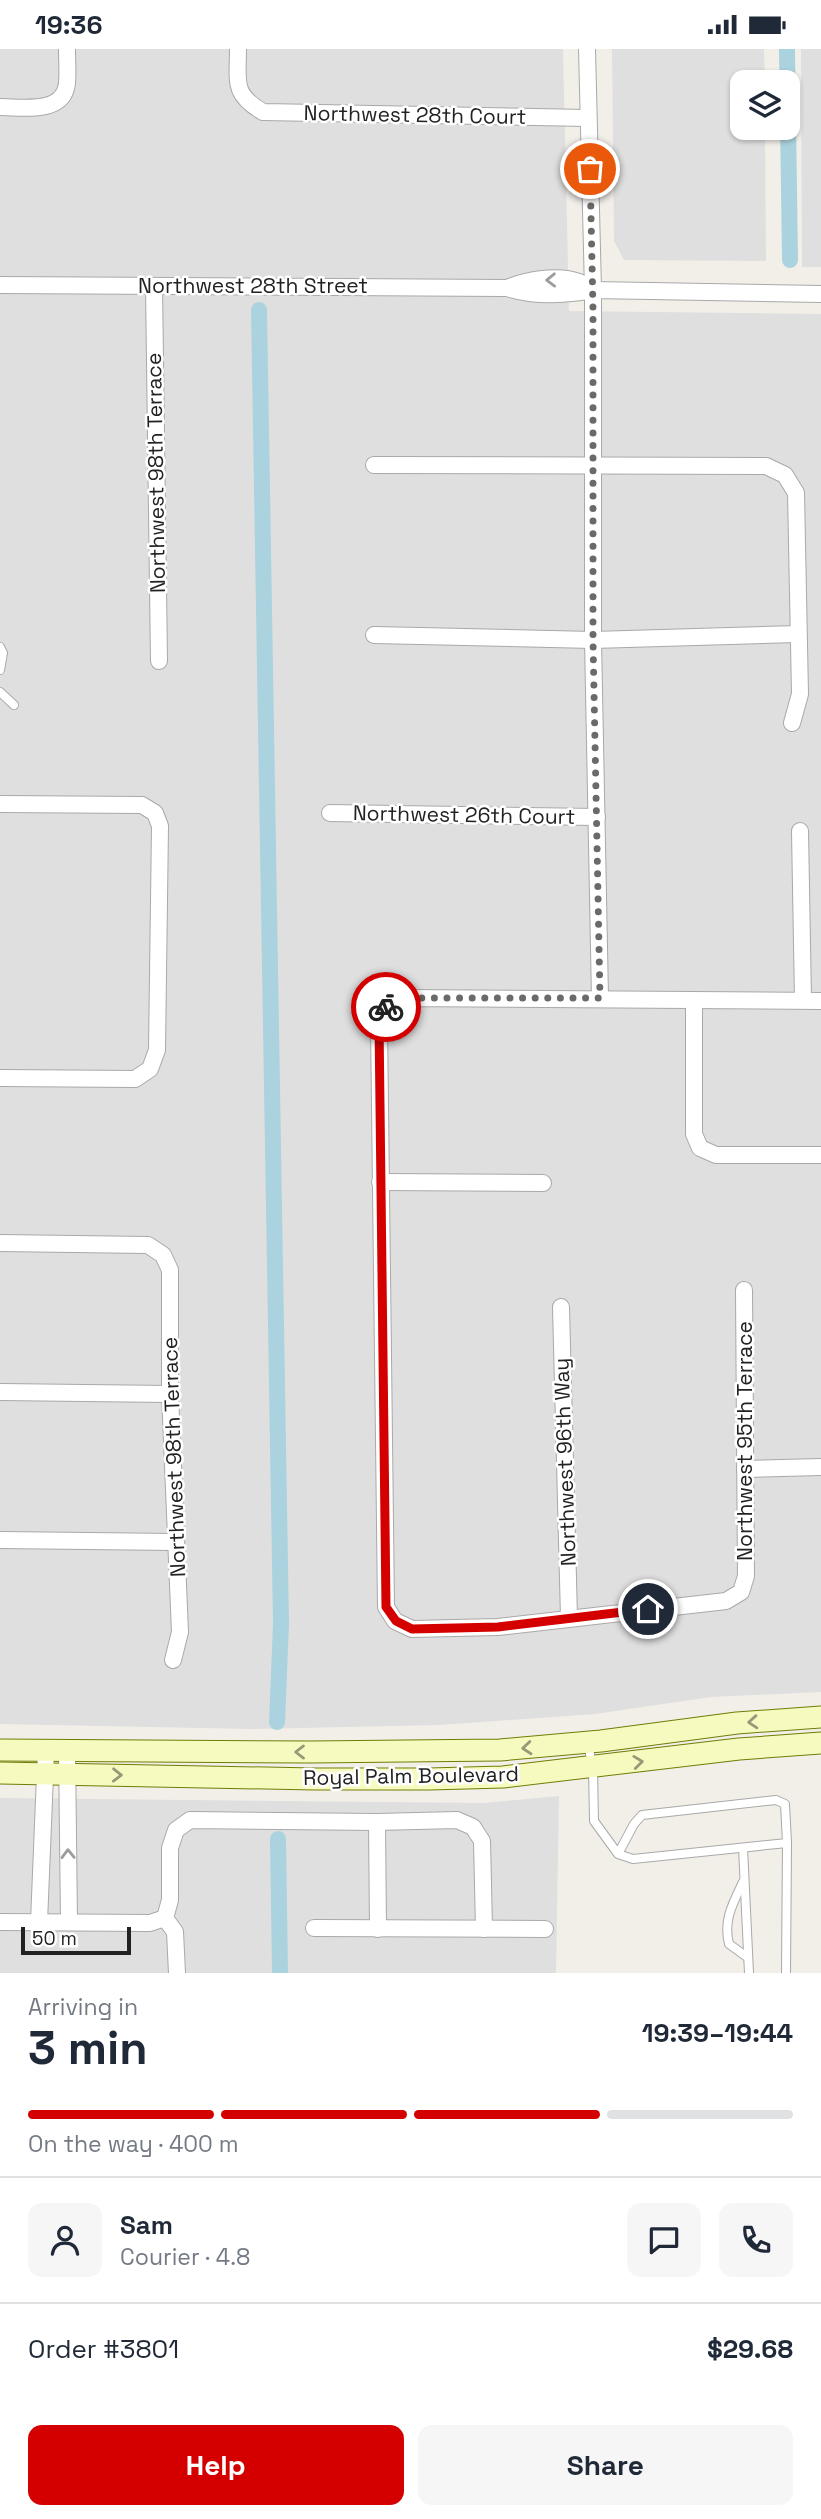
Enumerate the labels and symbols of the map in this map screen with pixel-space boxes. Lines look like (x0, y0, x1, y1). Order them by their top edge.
street label: Northwest 28th Court (303, 99, 527, 130)
pin (560, 139, 620, 199)
street label: Northwest 28th Street (138, 272, 368, 299)
one-way arrow (545, 273, 556, 288)
street label: Northwest 98th Terrace (140, 353, 171, 593)
street label: Northwest 26th Court (353, 799, 576, 830)
courier (351, 972, 421, 1042)
street label: Northwest 95th Terrace (731, 1321, 758, 1561)
street label: Northwest 98th Terrace (156, 1336, 191, 1578)
street label: Northwest 96th Way (547, 1357, 582, 1567)
pin (618, 1579, 678, 1639)
one-way arrow (747, 1714, 758, 1729)
one-way arrow (521, 1740, 533, 1755)
one-way arrow (294, 1744, 304, 1760)
one-way arrow (632, 1755, 644, 1770)
street label: Royal Palm Boulevard (303, 1760, 519, 1791)
one-way arrow (112, 1767, 123, 1783)
one-way arrow (60, 1848, 76, 1859)
scale bar (21, 1924, 131, 1956)

